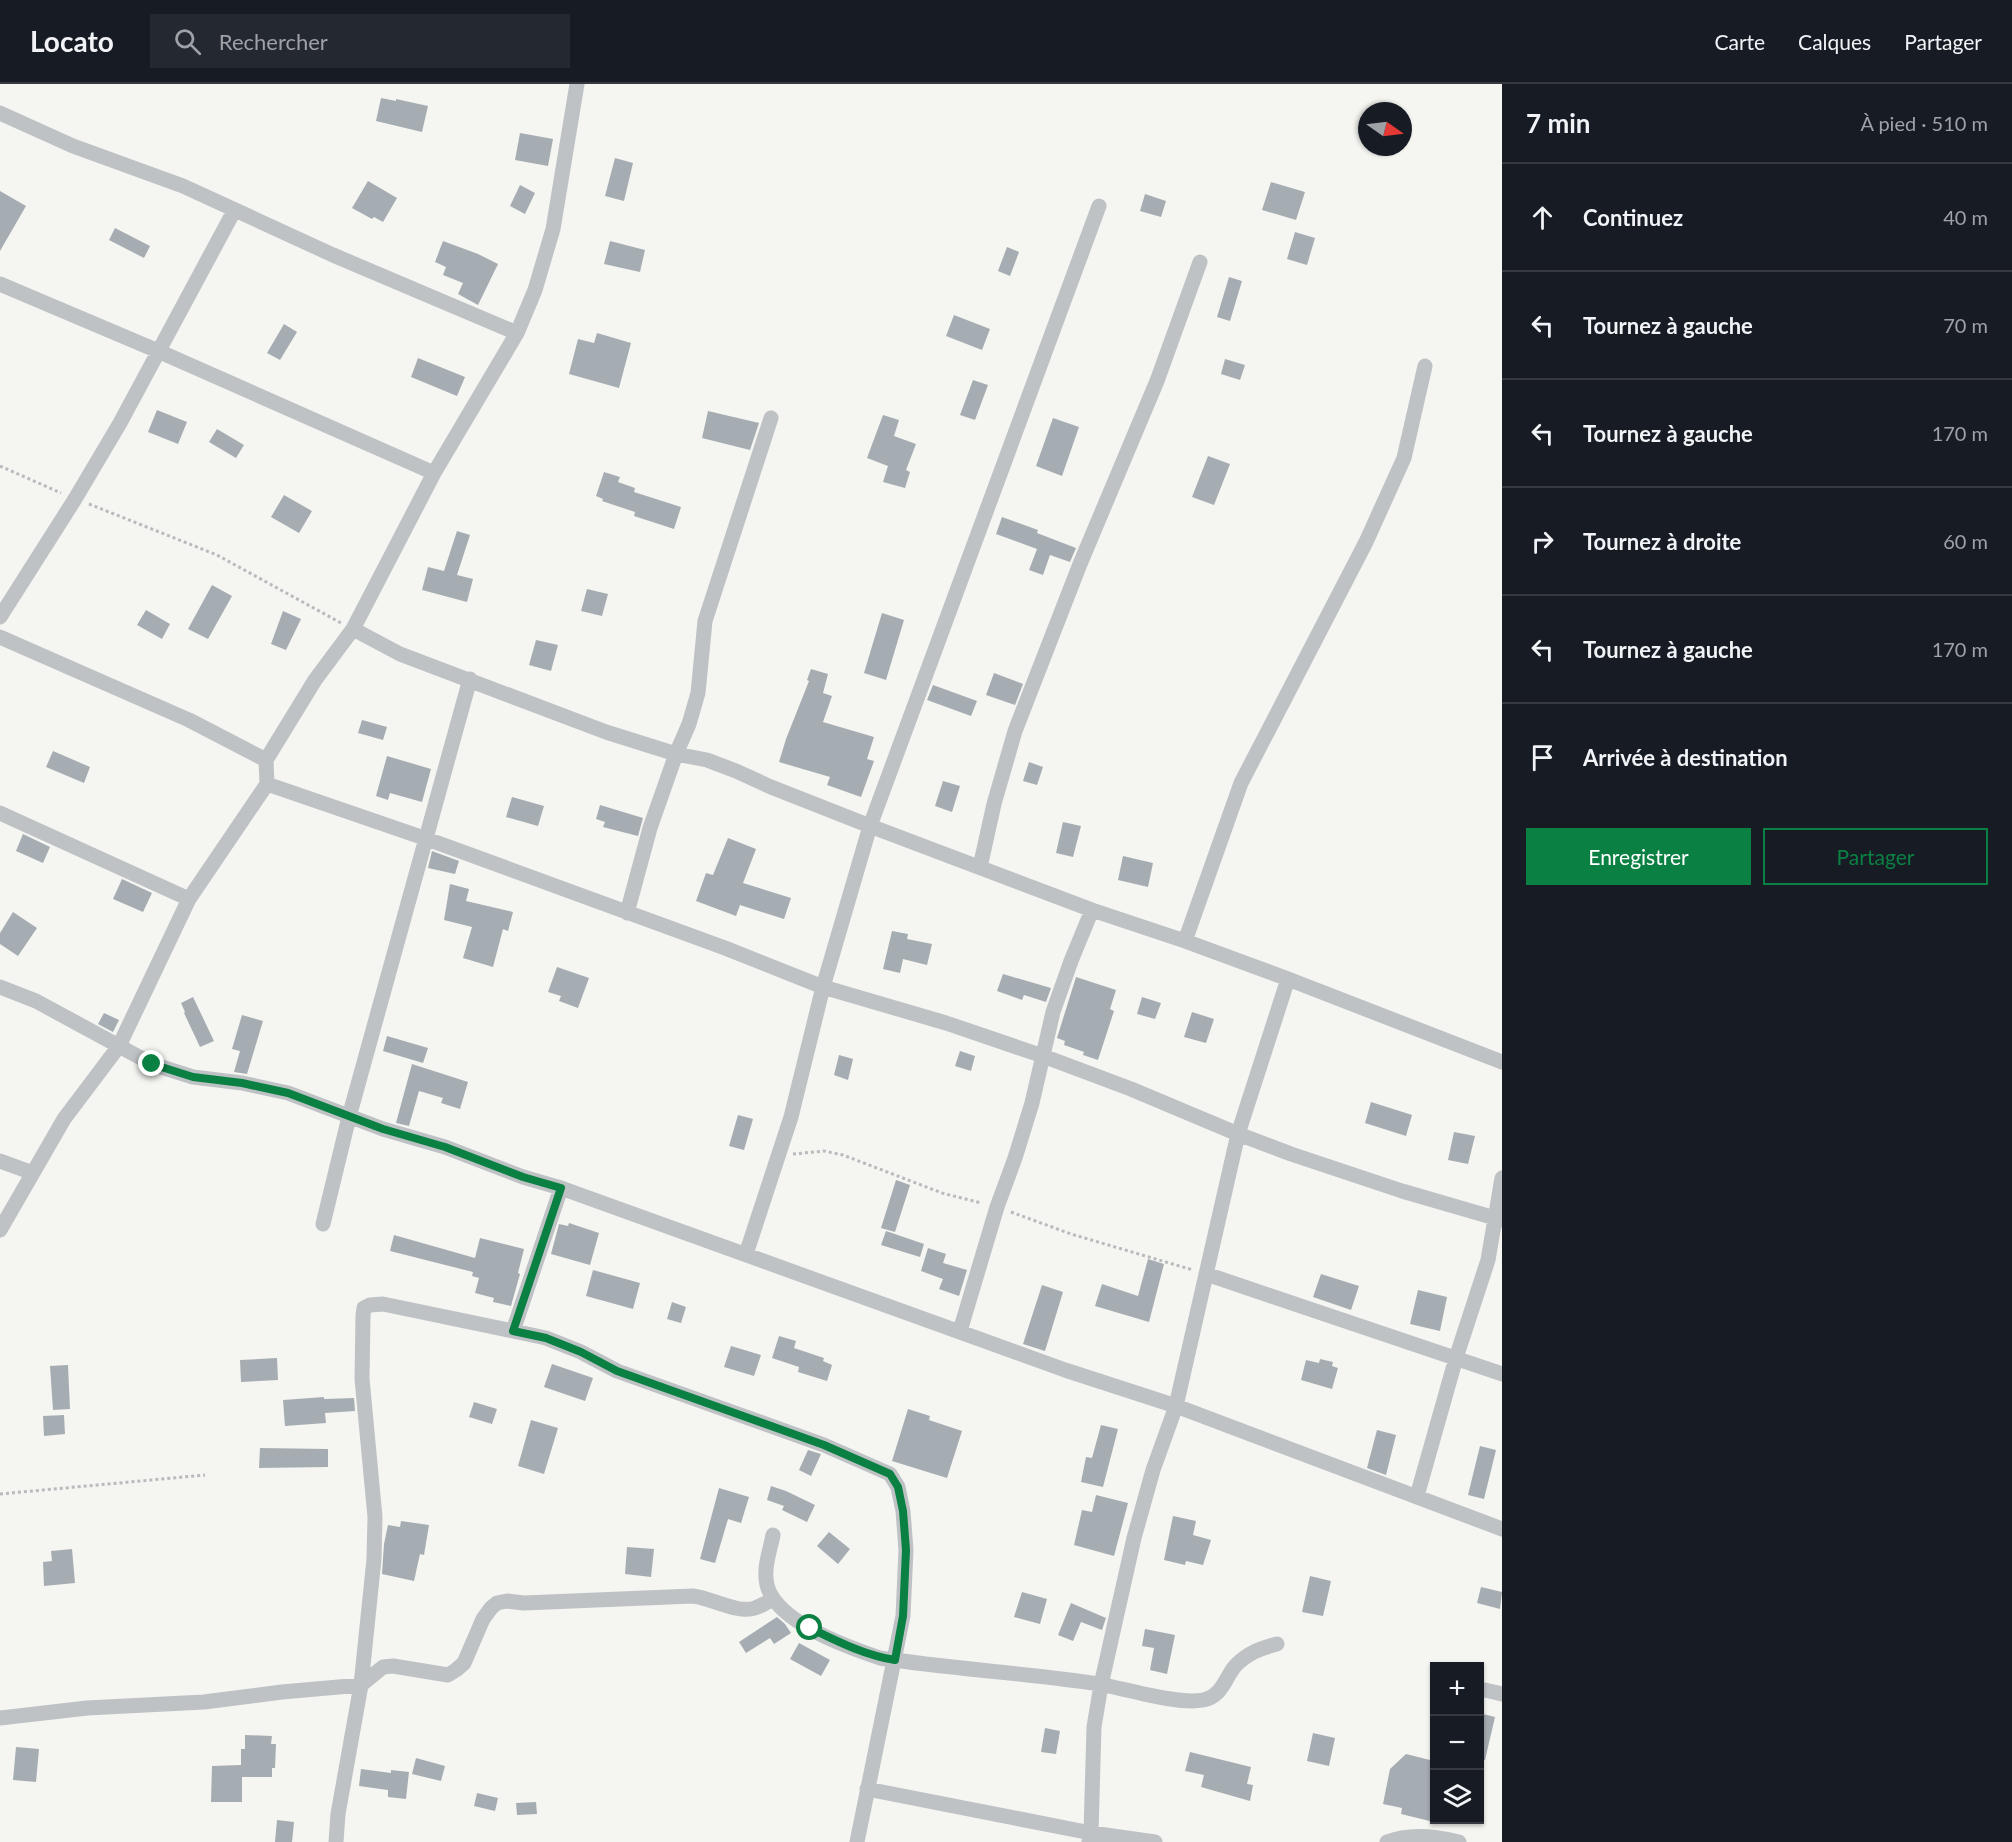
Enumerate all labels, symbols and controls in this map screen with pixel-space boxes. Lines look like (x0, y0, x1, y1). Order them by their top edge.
search box (150, 14, 570, 68)
text: Locato (30, 24, 114, 58)
icon: search (171, 25, 204, 58)
text: Rechercher (219, 28, 328, 55)
text: Carte (1714, 29, 1765, 54)
text: Calques (1798, 29, 1871, 54)
text: Partager (1904, 29, 1982, 54)
north arrow (1358, 102, 1412, 156)
text: 7 min (1526, 107, 1590, 139)
text: À pied · 510 m (1860, 111, 1988, 135)
icon: ahead (1526, 201, 1559, 234)
text: Continuez (1583, 204, 1683, 231)
text: 40 m (1943, 205, 1988, 229)
icon: left (1526, 309, 1559, 342)
text: Tournez à gauche (1583, 312, 1753, 339)
text: 70 m (1943, 313, 1988, 337)
icon: left (1526, 417, 1559, 450)
text: Tournez à gauche (1583, 420, 1753, 447)
text: 170 m (1932, 421, 1988, 445)
icon: right (1526, 525, 1559, 558)
text: Tournez à droite (1583, 528, 1741, 555)
text: 60 m (1943, 529, 1988, 553)
icon: left (1526, 633, 1559, 666)
text: Tournez à gauche (1583, 636, 1753, 663)
text: 170 m (1932, 637, 1988, 661)
icon: arrive (1526, 741, 1559, 774)
text: Arrivée à destination (1583, 744, 1788, 771)
button: Enregistrer (1526, 828, 1751, 885)
button: Partager (1763, 828, 1988, 885)
route end (138, 1050, 164, 1076)
route start (796, 1614, 822, 1640)
map controls (1430, 1662, 1484, 1824)
button: + (1430, 1662, 1484, 1716)
button: − (1430, 1716, 1484, 1770)
button: layers (1430, 1770, 1484, 1824)

